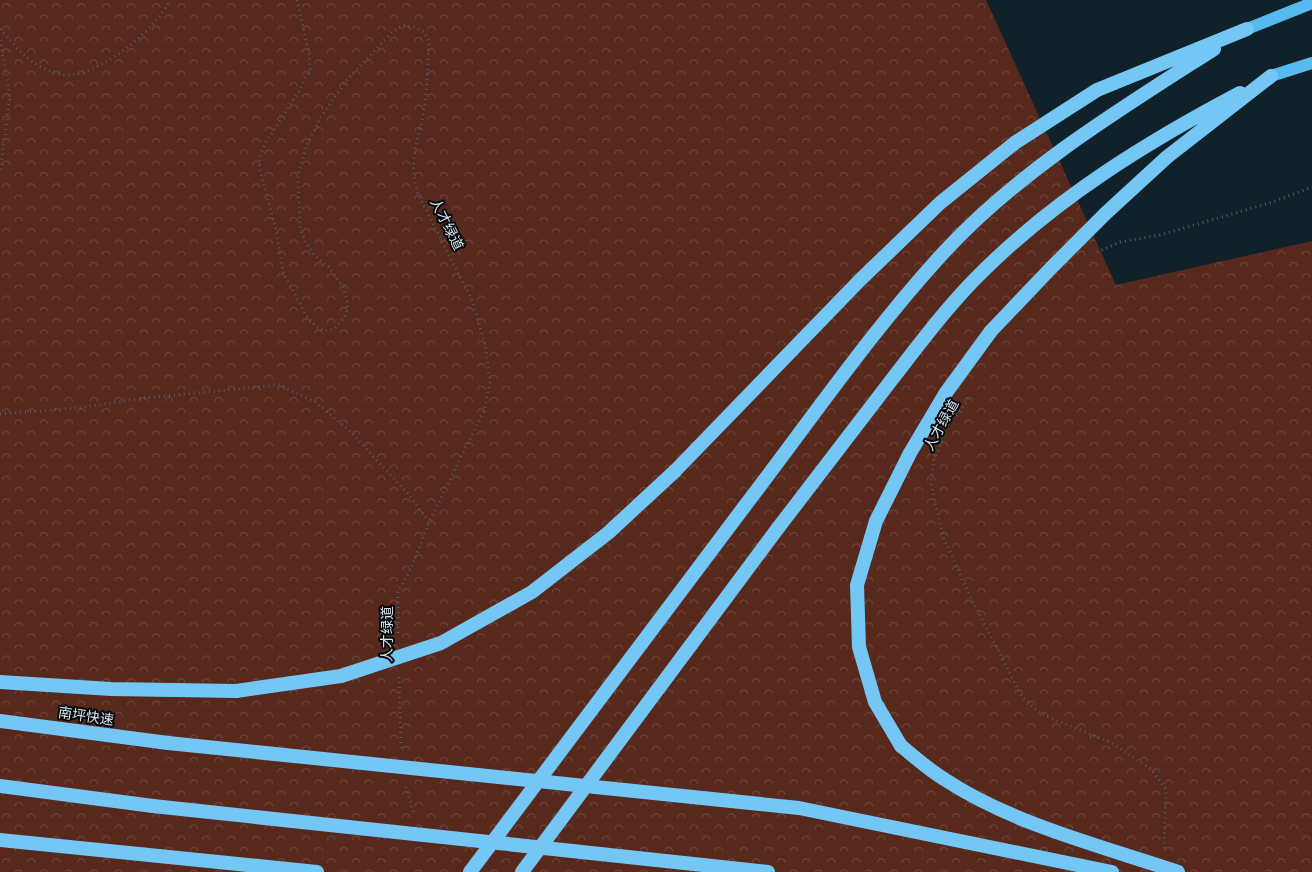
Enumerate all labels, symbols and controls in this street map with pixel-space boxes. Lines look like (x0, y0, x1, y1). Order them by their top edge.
street label: 人才绿道 (426, 195, 467, 253)
street label: 人才绿道 (920, 397, 962, 454)
street label: 人才绿道 (379, 606, 396, 662)
street label: 南坪快速 (57, 704, 115, 729)

